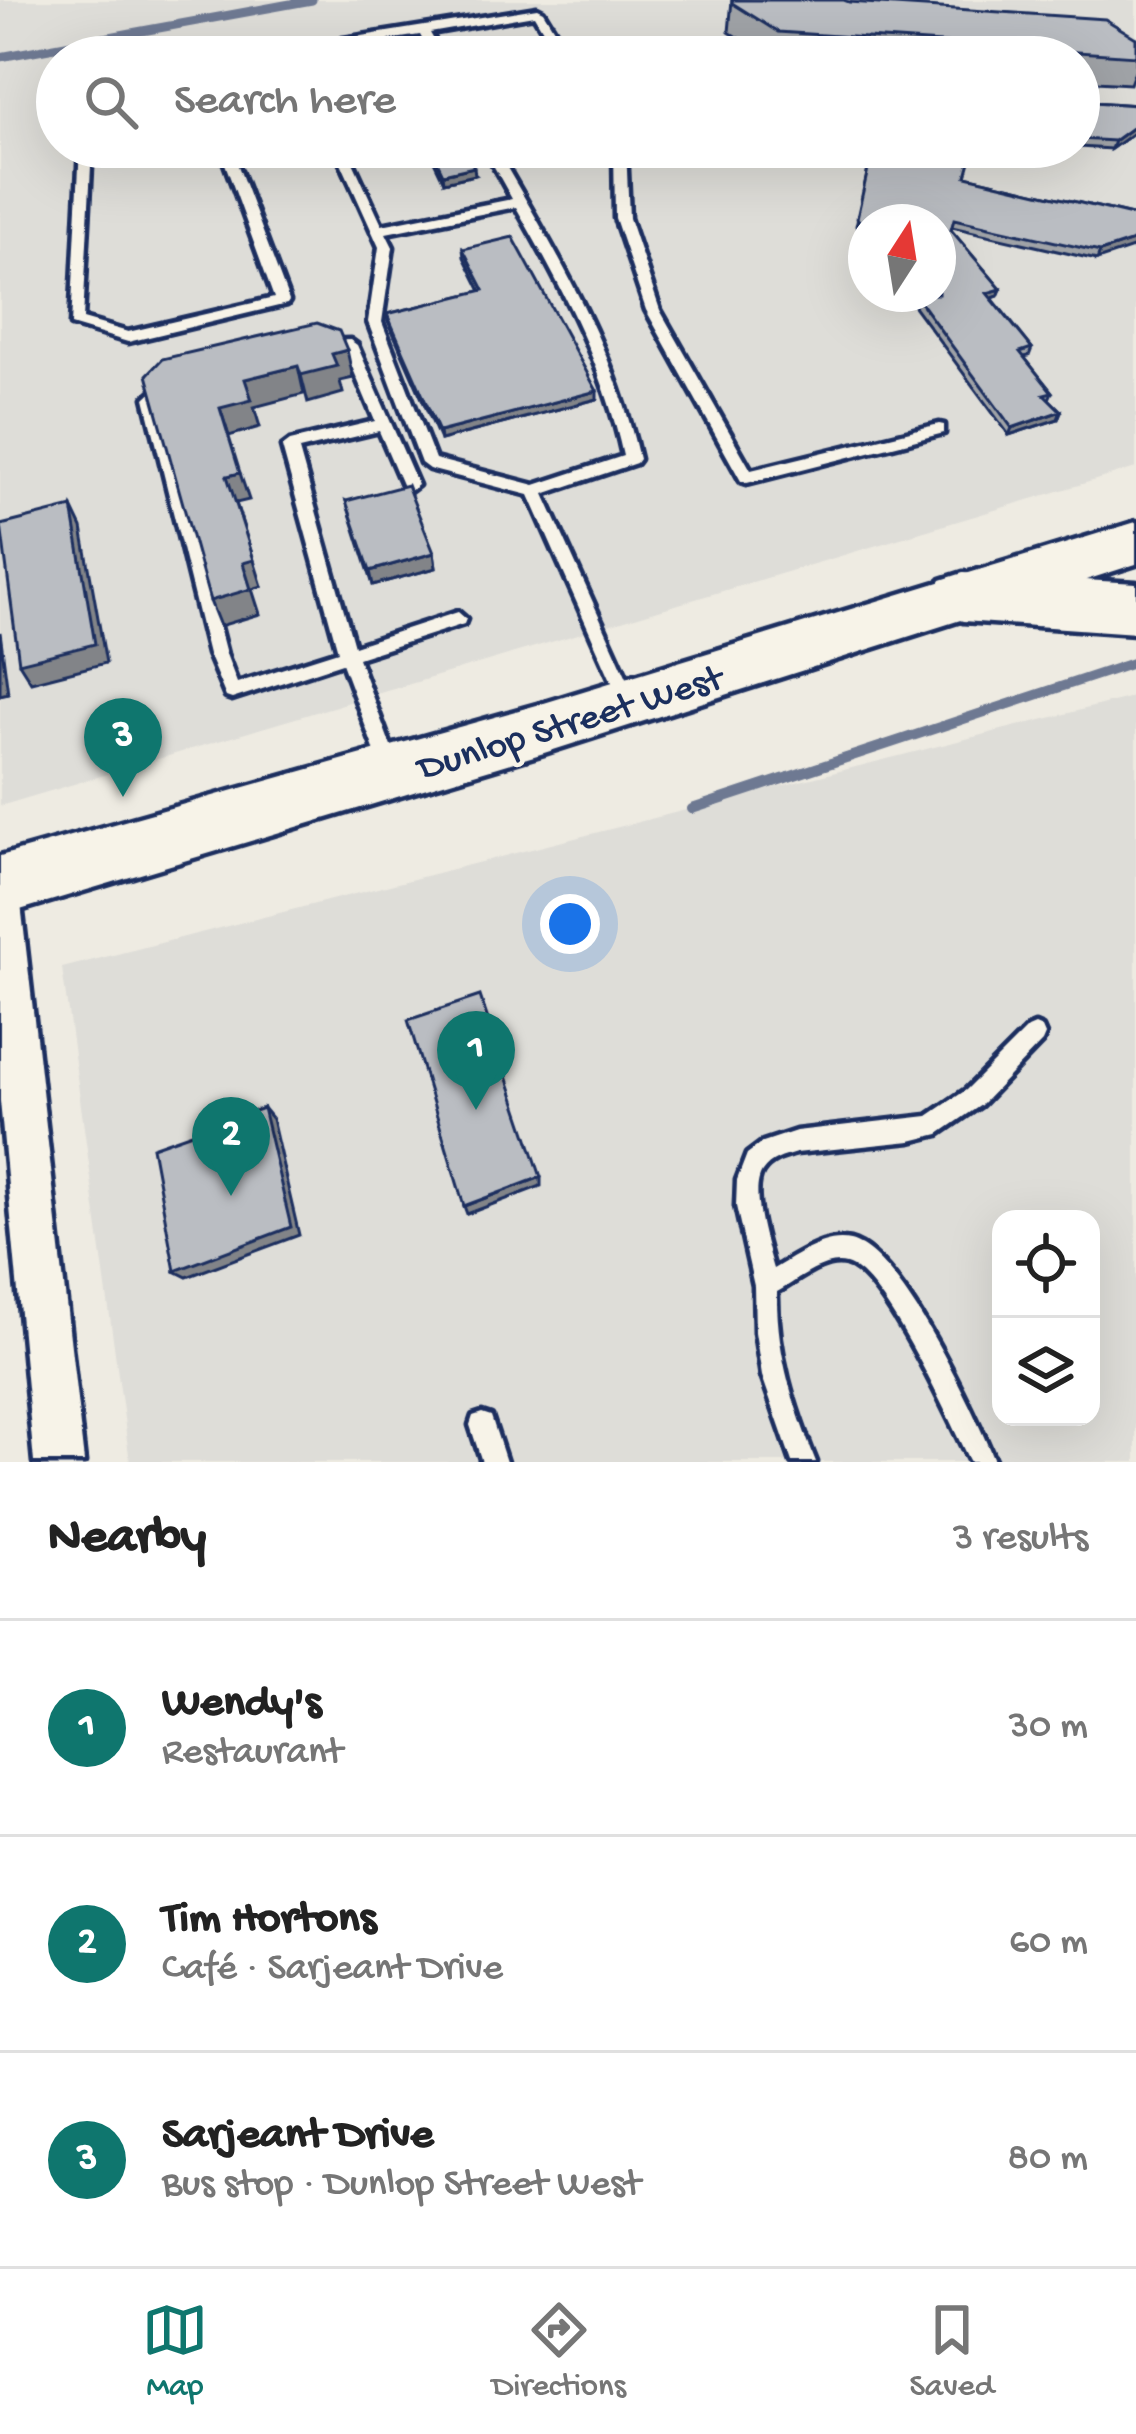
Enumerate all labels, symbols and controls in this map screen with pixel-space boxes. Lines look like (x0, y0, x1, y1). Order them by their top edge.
search box (36, 36, 1100, 168)
icon: search (78, 69, 144, 135)
text: Search here (174, 76, 396, 129)
north arrow (848, 204, 956, 312)
street label: Dunlop Street West (410, 657, 732, 795)
pin: 3 (84, 698, 162, 797)
your location (540, 894, 600, 954)
pin: 1 (437, 1011, 515, 1110)
pin: 2 (192, 1097, 270, 1196)
map controls (992, 1210, 1100, 1426)
button: locate (992, 1210, 1100, 1318)
button: layers (992, 1318, 1100, 1426)
text: Nearby (48, 1510, 206, 1570)
text: 3 results (953, 1517, 1088, 1563)
text: Wendy's (162, 1678, 321, 1731)
text: 1 (79, 1705, 95, 1751)
text: 30 m (1009, 1705, 1088, 1751)
text: Restaurant (162, 1731, 343, 1777)
text: Tim Hortons (162, 1894, 376, 1947)
text: 2 (77, 1921, 97, 1967)
text: 60 m (1009, 1921, 1088, 1967)
text: Café · Sarjeant Drive (162, 1947, 503, 1993)
text: Sarjeant Drive (162, 2110, 434, 2163)
text: 3 (77, 2137, 97, 2183)
text: 80 m (1008, 2137, 1088, 2183)
text: Bus stop · Dunlop Street West (162, 2163, 641, 2209)
tab: Map (142, 2297, 208, 2407)
tab: Directions (492, 2297, 626, 2407)
tab: Saved (910, 2297, 994, 2407)

